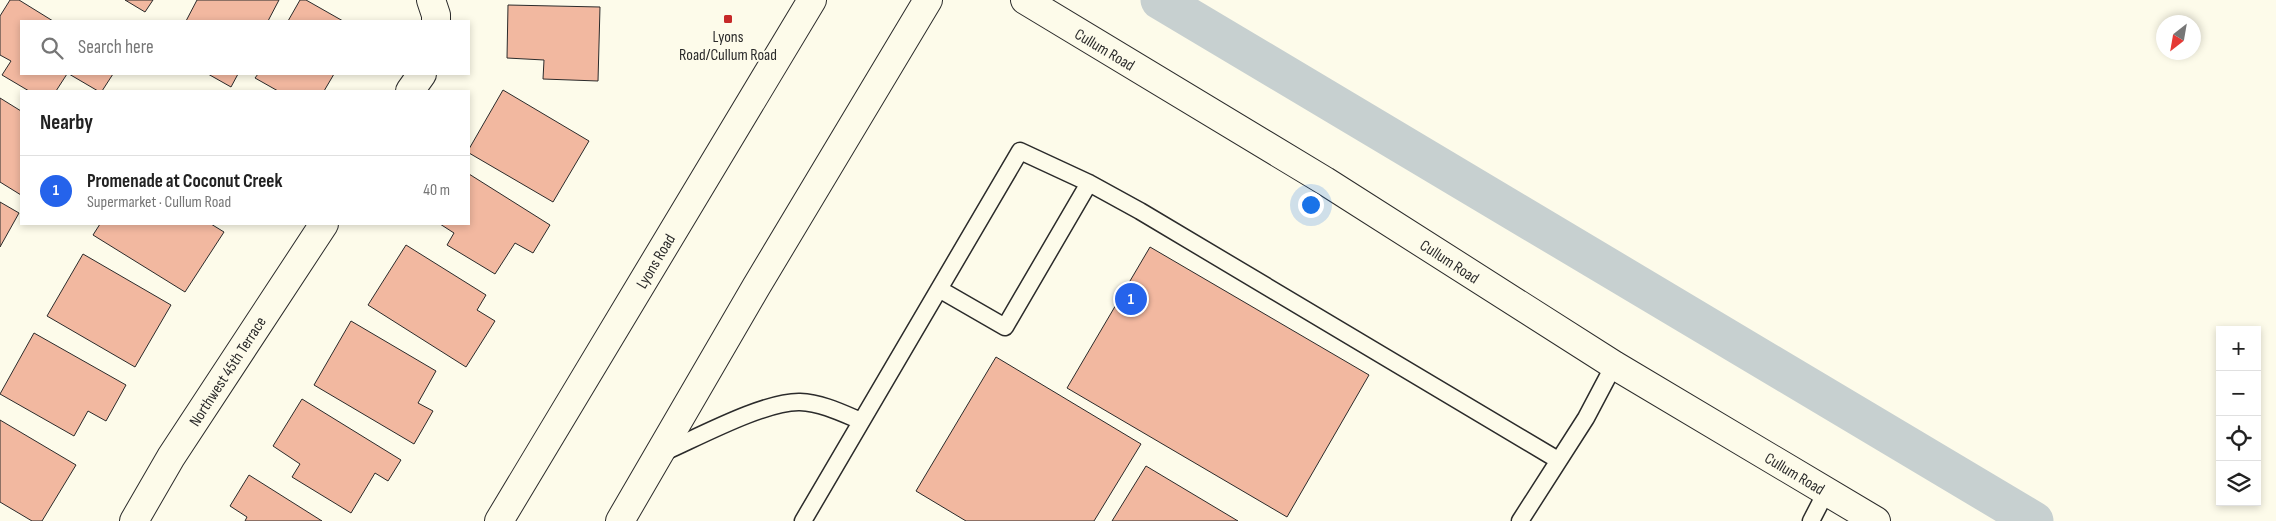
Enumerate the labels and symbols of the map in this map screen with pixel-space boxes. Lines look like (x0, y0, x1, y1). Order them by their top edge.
marker: Lyons Road/Cullum Road (722, 13, 734, 25)
north arrow (2156, 15, 2201, 60)
street label: Cullum Road (1071, 25, 1138, 76)
place label: Lyons Road/Cullum Road (679, 28, 777, 65)
your location (1298, 192, 1324, 218)
street label: Lyons Road (633, 231, 680, 292)
street label: Cullum Road (1416, 236, 1482, 288)
pin: 1 (1115, 280, 1147, 318)
street label: Northwest 45th Terrace (186, 313, 271, 430)
street label: Cullum Road (1761, 449, 1828, 500)

